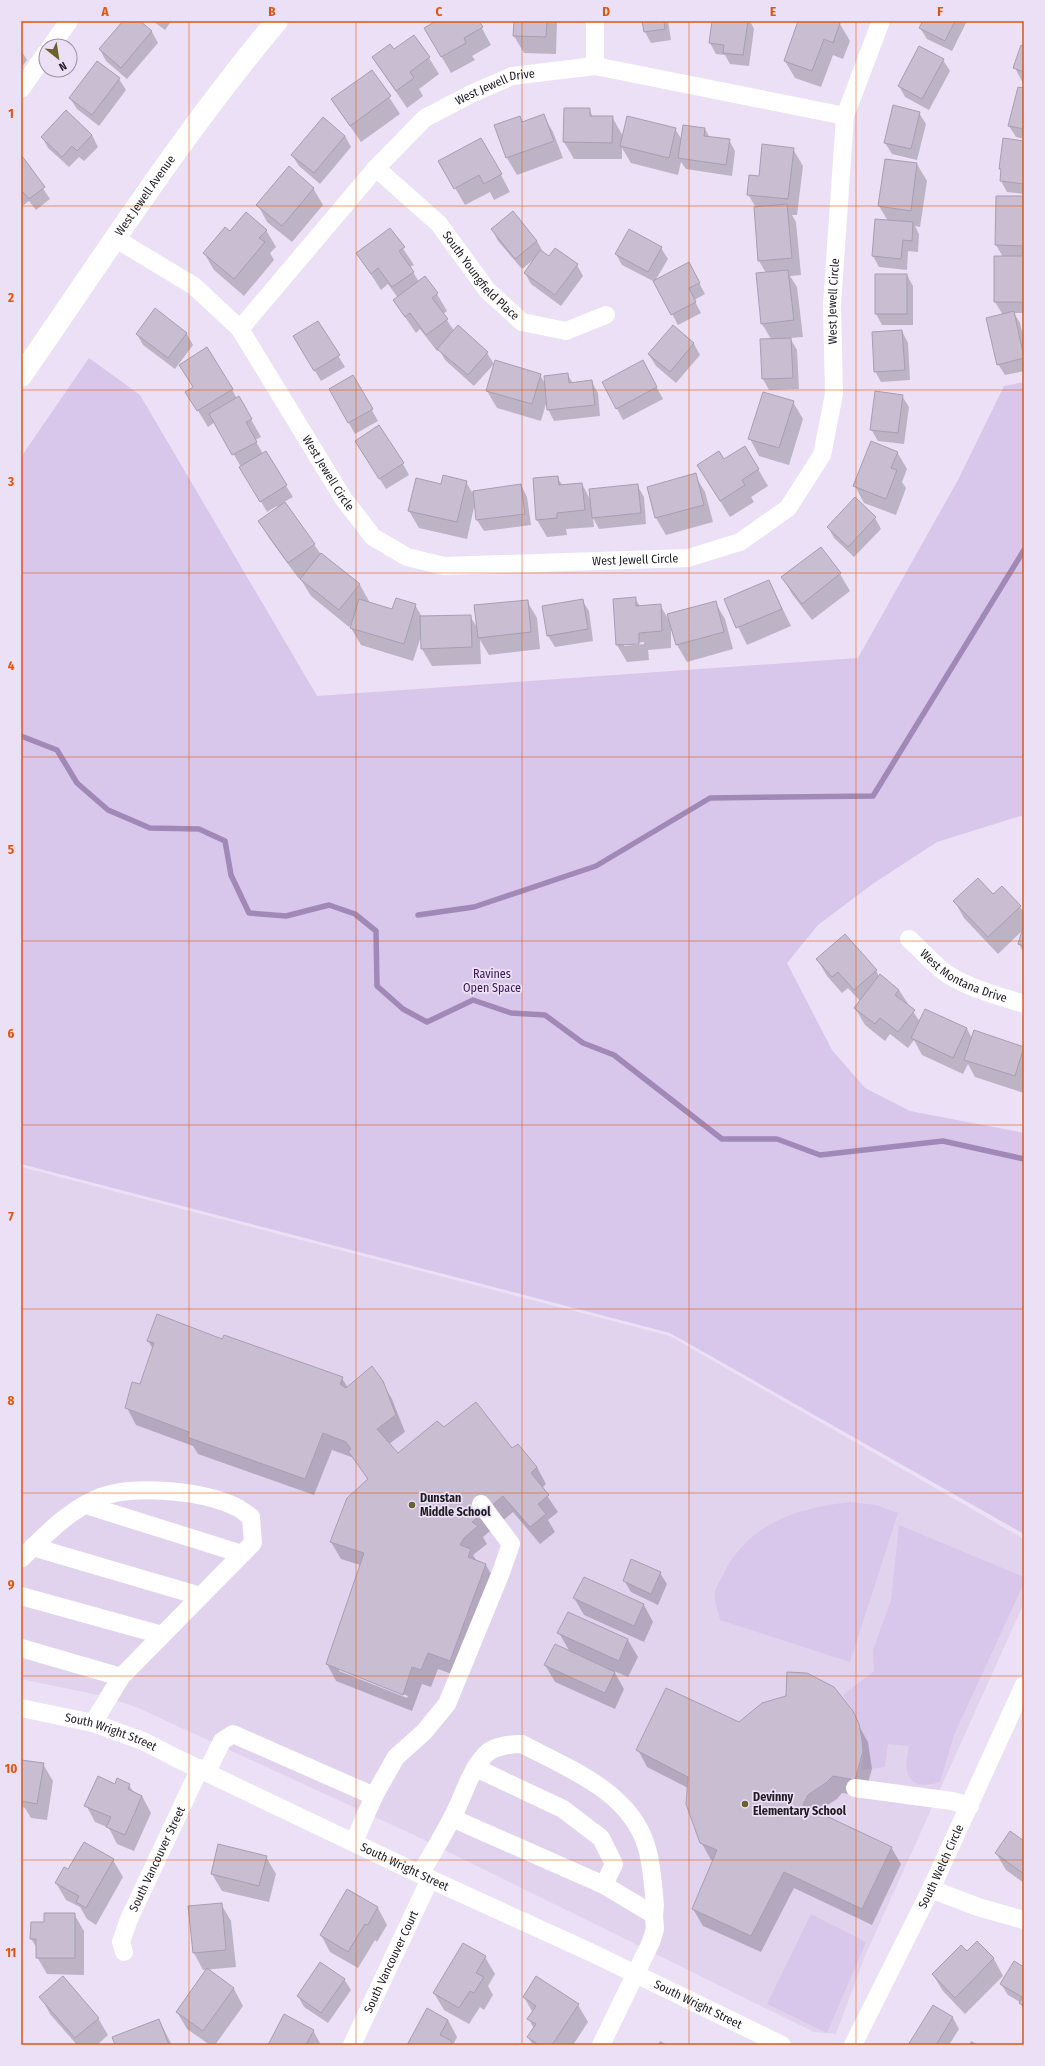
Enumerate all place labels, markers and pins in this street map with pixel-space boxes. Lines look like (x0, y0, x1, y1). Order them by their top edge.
place label: Dunstan Middle School (420, 1491, 491, 1519)
marker: Dunstan Middle School (407, 1500, 417, 1510)
place label: Devinny Elementary School (753, 1790, 847, 1818)
marker: Devinny Elementary School (740, 1799, 750, 1809)

